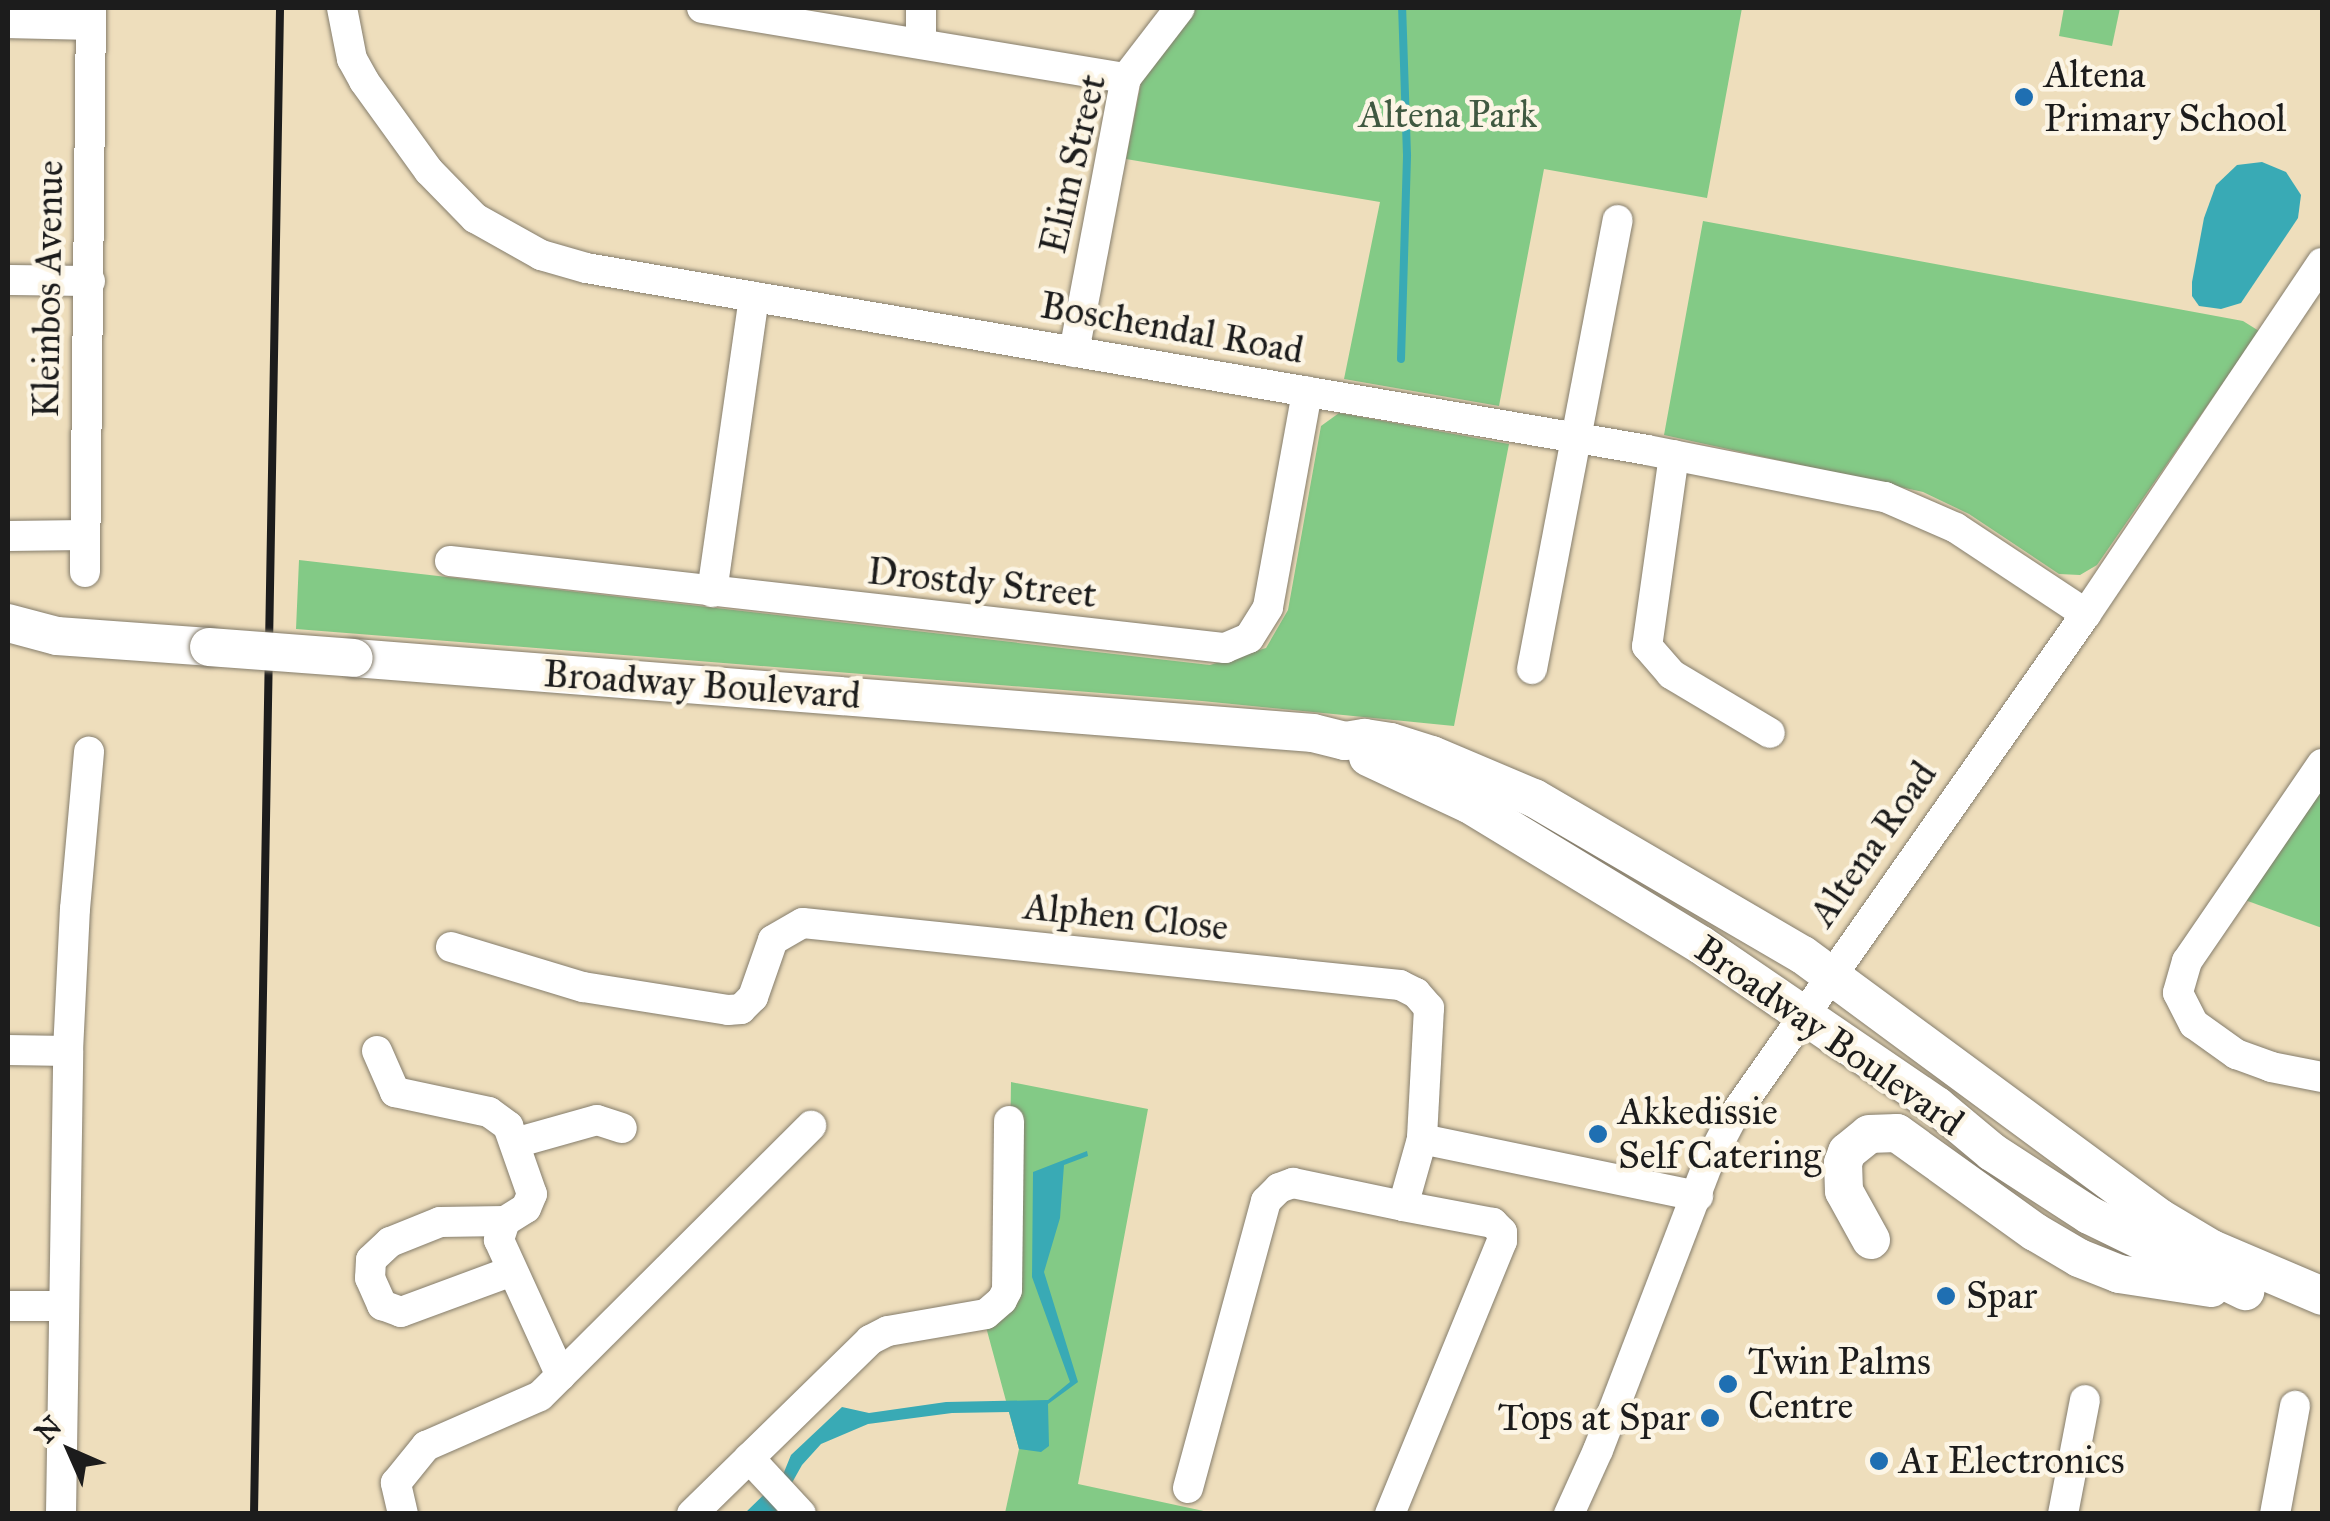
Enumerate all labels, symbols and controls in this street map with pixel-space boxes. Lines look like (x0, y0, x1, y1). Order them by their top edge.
place label: Altena Primary School (2044, 52, 2286, 142)
street label: Elim Street (1030, 70, 1116, 258)
marker: Altena Primary School (2013, 86, 2035, 108)
park label: Altena Park (1359, 92, 1537, 138)
street label: Kleinbos Avenue (23, 160, 73, 418)
street label: Boschendal Road (1037, 282, 1307, 374)
street label: Drostdy Street (865, 548, 1099, 618)
street label: Broadway Boulevard (542, 651, 862, 719)
street label: Altena Road (1800, 753, 1946, 935)
street label: Alphen Close (1022, 884, 1230, 950)
street label: Broadway Boulevard (1686, 926, 1972, 1146)
place label: Akkedissie Self Catering (1618, 1089, 1821, 1178)
marker: Akkedissie Self Catering (1587, 1123, 1609, 1145)
place label: Spar (1966, 1273, 2037, 1319)
marker: Spar (1935, 1285, 1957, 1307)
place label: Twin Palms Centre (1748, 1339, 1931, 1428)
marker: Twin Palms Centre (1717, 1373, 1739, 1395)
place label: Tops at Spar (1498, 1395, 1690, 1441)
north arrow (20, 1401, 120, 1501)
marker: Tops at Spar (1699, 1407, 1721, 1429)
text: N (28, 1409, 69, 1450)
place label: A1 Electronics (1899, 1438, 2125, 1484)
marker: A1 Electronics (1868, 1450, 1890, 1472)

